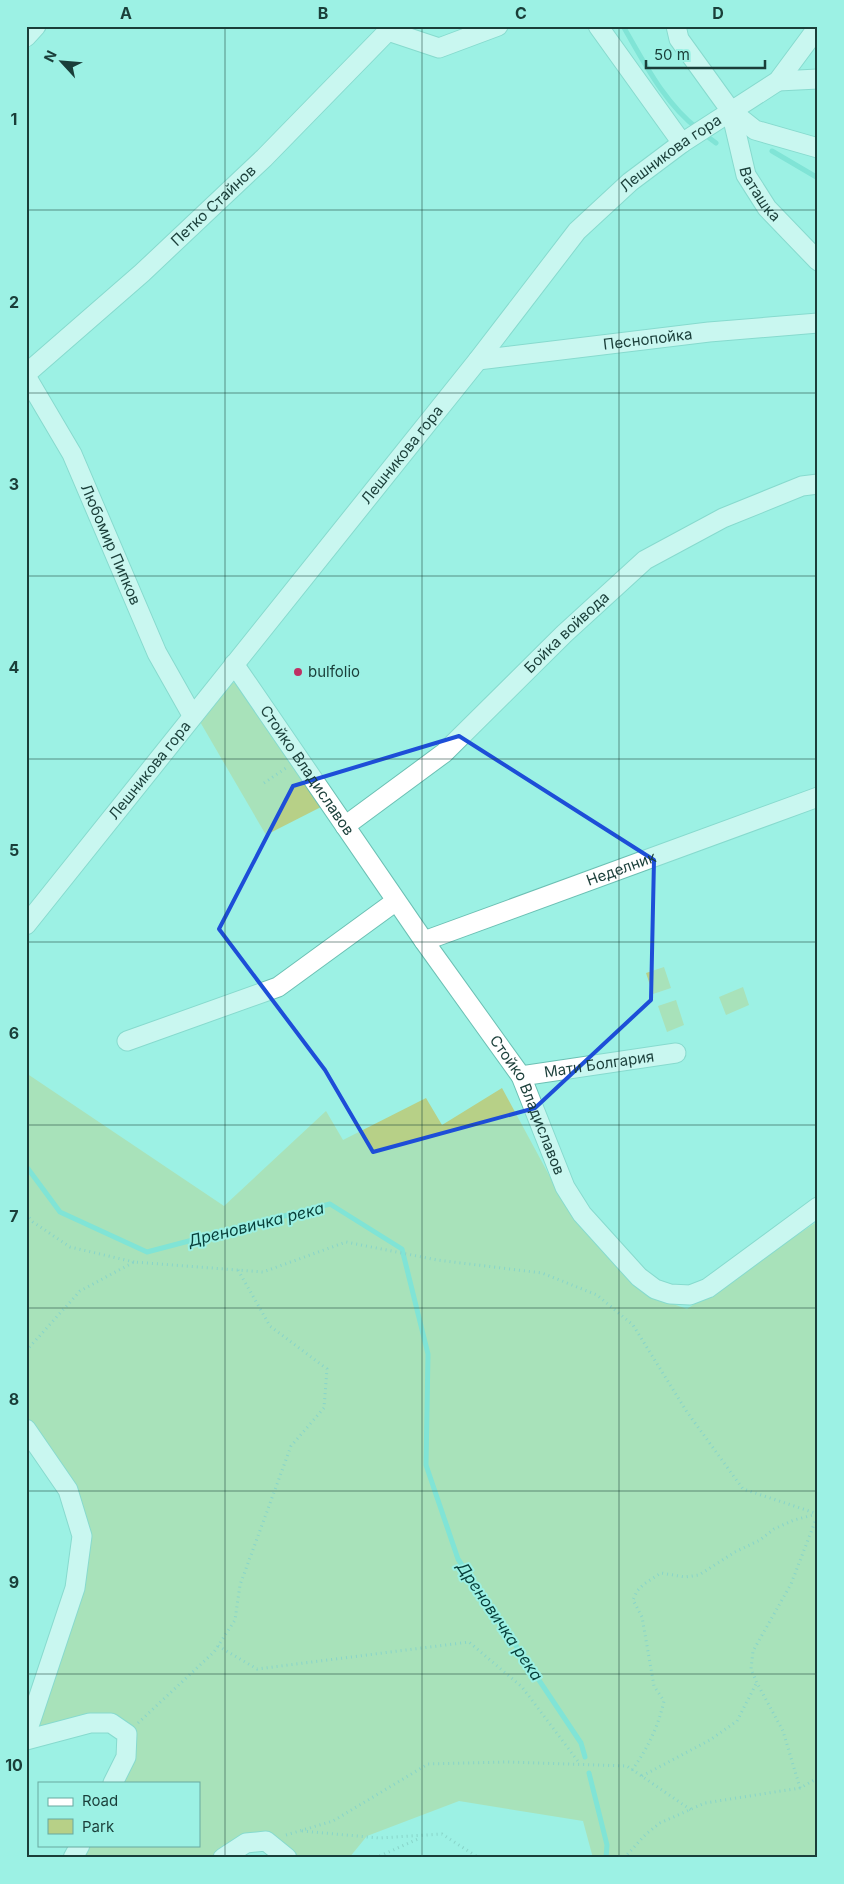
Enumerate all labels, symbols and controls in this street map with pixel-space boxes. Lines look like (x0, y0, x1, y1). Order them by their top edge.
text: A (120, 3, 132, 23)
text: B (318, 3, 328, 23)
text: C (515, 3, 527, 23)
text: D (712, 3, 724, 23)
north arrow (38, 38, 88, 88)
scale bar (646, 38, 765, 70)
text: 50 m (654, 45, 690, 64)
text: N (40, 48, 60, 65)
text: 1 (11, 109, 17, 129)
street label: Лешникова гора (615, 110, 725, 196)
street label: Петко Стайнов (167, 161, 260, 250)
street label: Ваташка (735, 165, 785, 225)
text: 2 (9, 292, 19, 312)
street label: Песнопойка (602, 324, 693, 354)
street label: Лешникова гора (356, 401, 447, 508)
text: 3 (9, 474, 19, 494)
street label: Любомир Пипков (77, 481, 145, 608)
street label: Бойка войвода (520, 587, 613, 677)
text: 4 (9, 657, 20, 677)
place label: bulfolio (308, 662, 360, 681)
marker: bulfolio (292, 666, 304, 678)
street label: Стойко Владиславов (256, 701, 359, 839)
street label: Лешникова гора (104, 717, 195, 823)
text: 5 (9, 840, 19, 860)
street label: Неделник (584, 847, 658, 890)
text: 6 (9, 1023, 19, 1043)
street label: Стойко Владиславов (486, 1031, 569, 1177)
street label: Мати Болгария (543, 1046, 655, 1081)
water label: Дреновичка река (185, 1197, 326, 1251)
text: 7 (9, 1206, 19, 1226)
text: 8 (9, 1389, 19, 1409)
water label: Дреновичка река (452, 1557, 547, 1685)
text: 9 (9, 1572, 19, 1592)
text: 10 (5, 1755, 23, 1775)
legend (38, 1782, 200, 1846)
text: Road (82, 1791, 118, 1810)
text: Park (82, 1817, 115, 1836)

